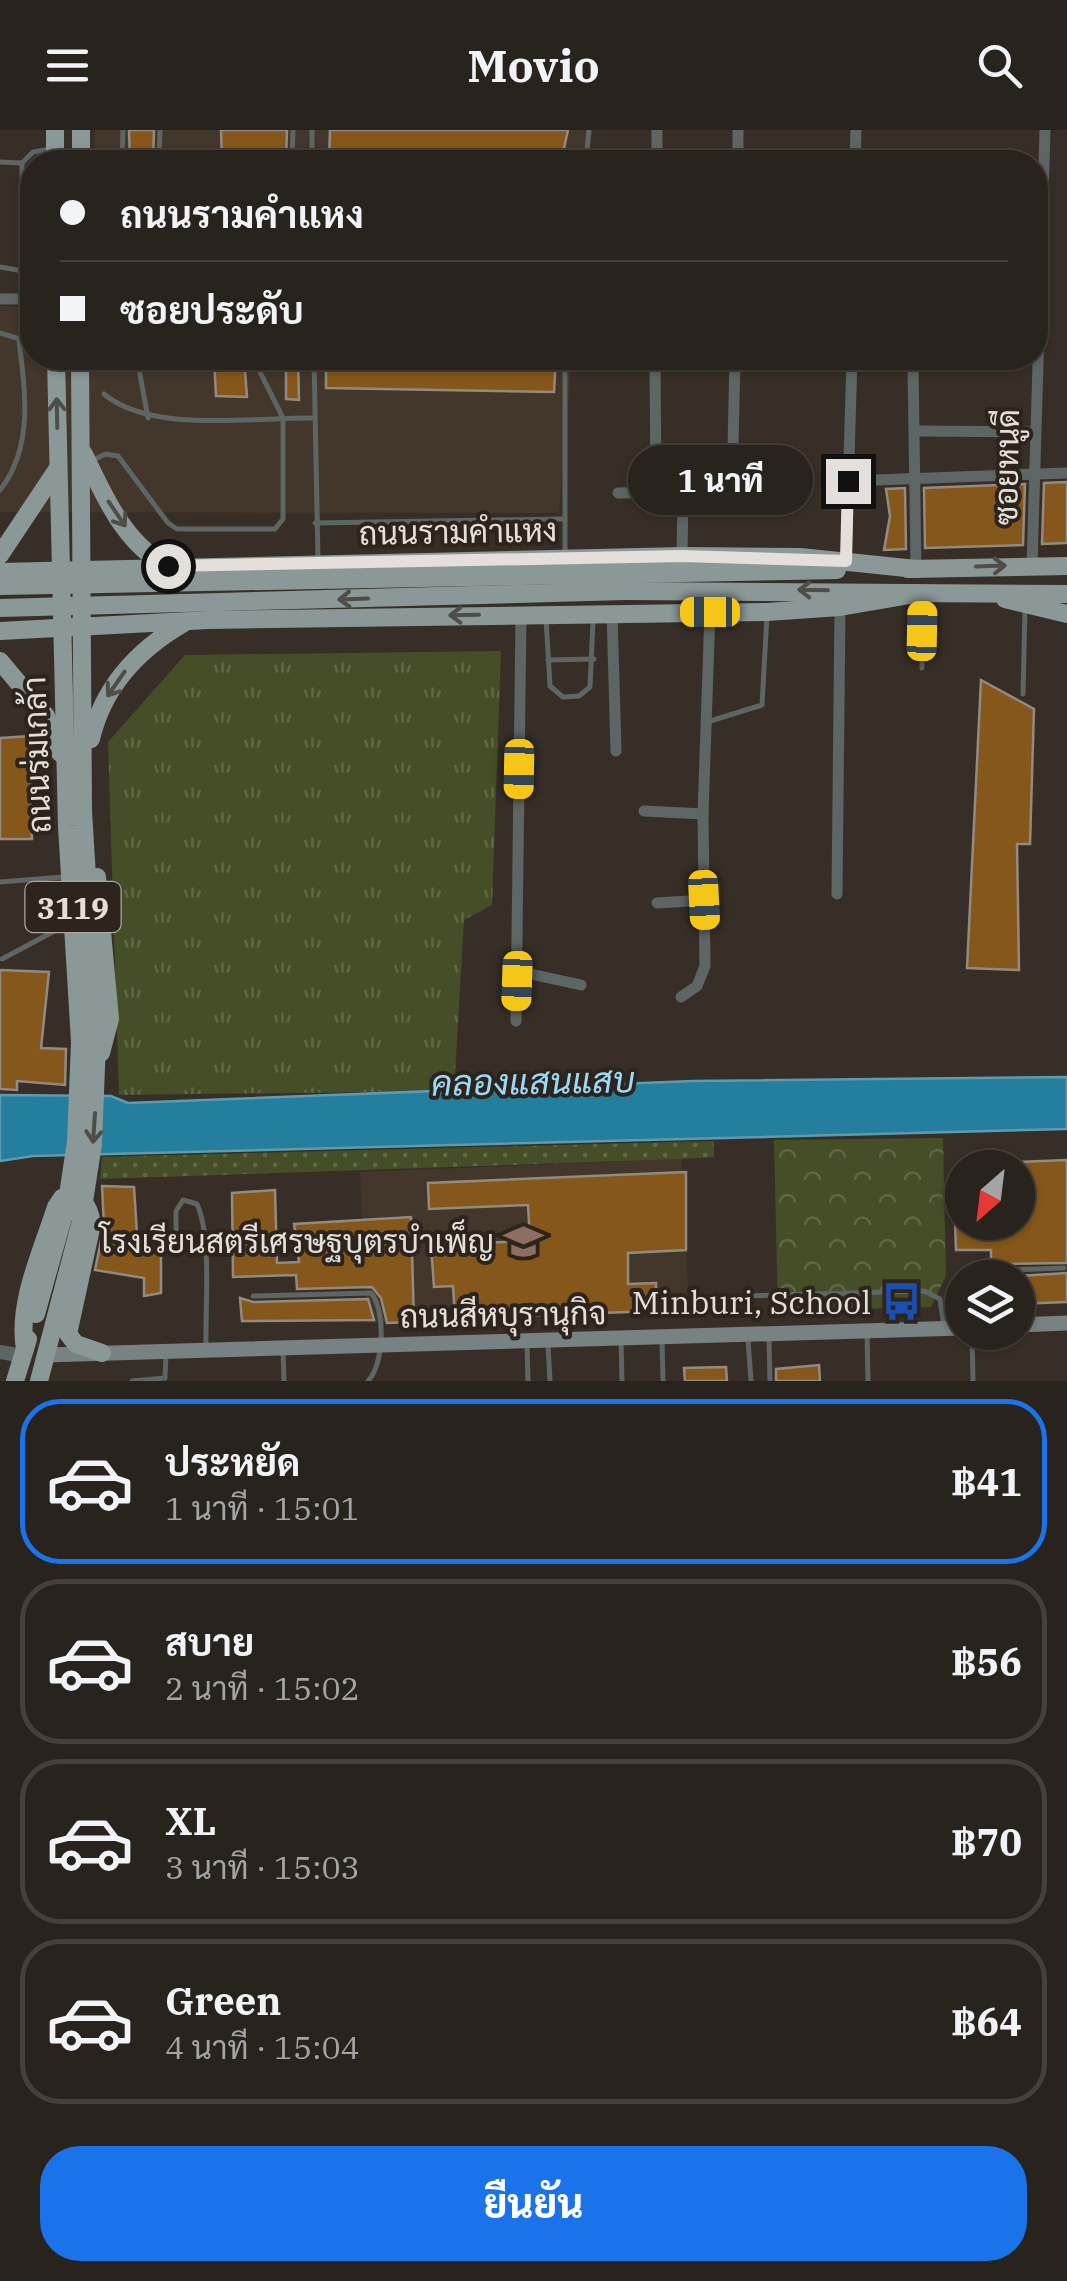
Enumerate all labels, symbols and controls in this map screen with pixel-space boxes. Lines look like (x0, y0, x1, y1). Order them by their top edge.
text: Movio (467, 36, 600, 94)
icon: menu (40, 38, 95, 93)
icon: search (972, 38, 1027, 93)
text: ถนนรามคำแหง (120, 189, 364, 238)
text: ซอยประดับ (120, 285, 304, 334)
one-way arrow (47, 397, 66, 429)
street label: ซอยหนูดี (984, 408, 1030, 526)
callout: 1 นาที (628, 446, 813, 516)
text: 1 นาที (677, 459, 764, 501)
route end (826, 459, 871, 504)
one-way arrow (106, 500, 127, 528)
street label: ถนนรามคำแหง (359, 508, 557, 554)
route start (146, 544, 191, 589)
one-way arrow (975, 557, 1007, 576)
one-way arrow (797, 580, 829, 599)
one-way arrow (337, 589, 369, 608)
car (680, 597, 740, 627)
car (906, 601, 938, 661)
one-way arrow (448, 606, 480, 625)
one-way arrow (106, 670, 127, 697)
street label: ถนนร่มเกล้า (12, 676, 60, 834)
car (503, 739, 535, 799)
car (687, 869, 721, 931)
road number: 3119 (26, 882, 120, 932)
car (501, 950, 533, 1012)
water label: คลองแสนแสบ (431, 1056, 636, 1106)
one-way arrow (84, 1112, 103, 1144)
north arrow (945, 1150, 1035, 1240)
map controls (945, 1150, 1035, 1350)
place label: โรงเรียนสตรีเศรษฐบุตรบำเพ็ญ (97, 1219, 494, 1264)
school or university icon: โรงเรียนสตรีเศรษฐบุตรบำเพ็ญ (503, 1220, 545, 1262)
button: layers (945, 1260, 1035, 1350)
place label: Minburi, School (632, 1281, 871, 1323)
bus stop icon: Minburi, School (880, 1281, 922, 1323)
street label: ถนนสีหบุรานุกิจ (399, 1291, 607, 1339)
icon: car (45, 1437, 135, 1527)
text: ประหยัด (165, 1437, 300, 1486)
text: ฿41 (951, 1457, 1022, 1506)
text: 1 นาที · 15:01 (165, 1487, 360, 1529)
icon: car (45, 1617, 135, 1707)
text: สบาย (165, 1617, 254, 1666)
text: ฿56 (951, 1637, 1022, 1686)
text: 2 นาที · 15:02 (165, 1667, 360, 1709)
text: XL (165, 1796, 216, 1845)
icon: car (45, 1797, 135, 1887)
text: ฿70 (951, 1817, 1022, 1866)
text: 3 นาที · 15:03 (165, 1846, 360, 1888)
text: Green (165, 1976, 281, 2025)
icon: car (45, 1977, 135, 2067)
text: ฿64 (951, 1997, 1022, 2046)
text: 4 นาที · 15:04 (165, 2026, 360, 2068)
button: ยืนยัน (40, 2146, 1027, 2261)

